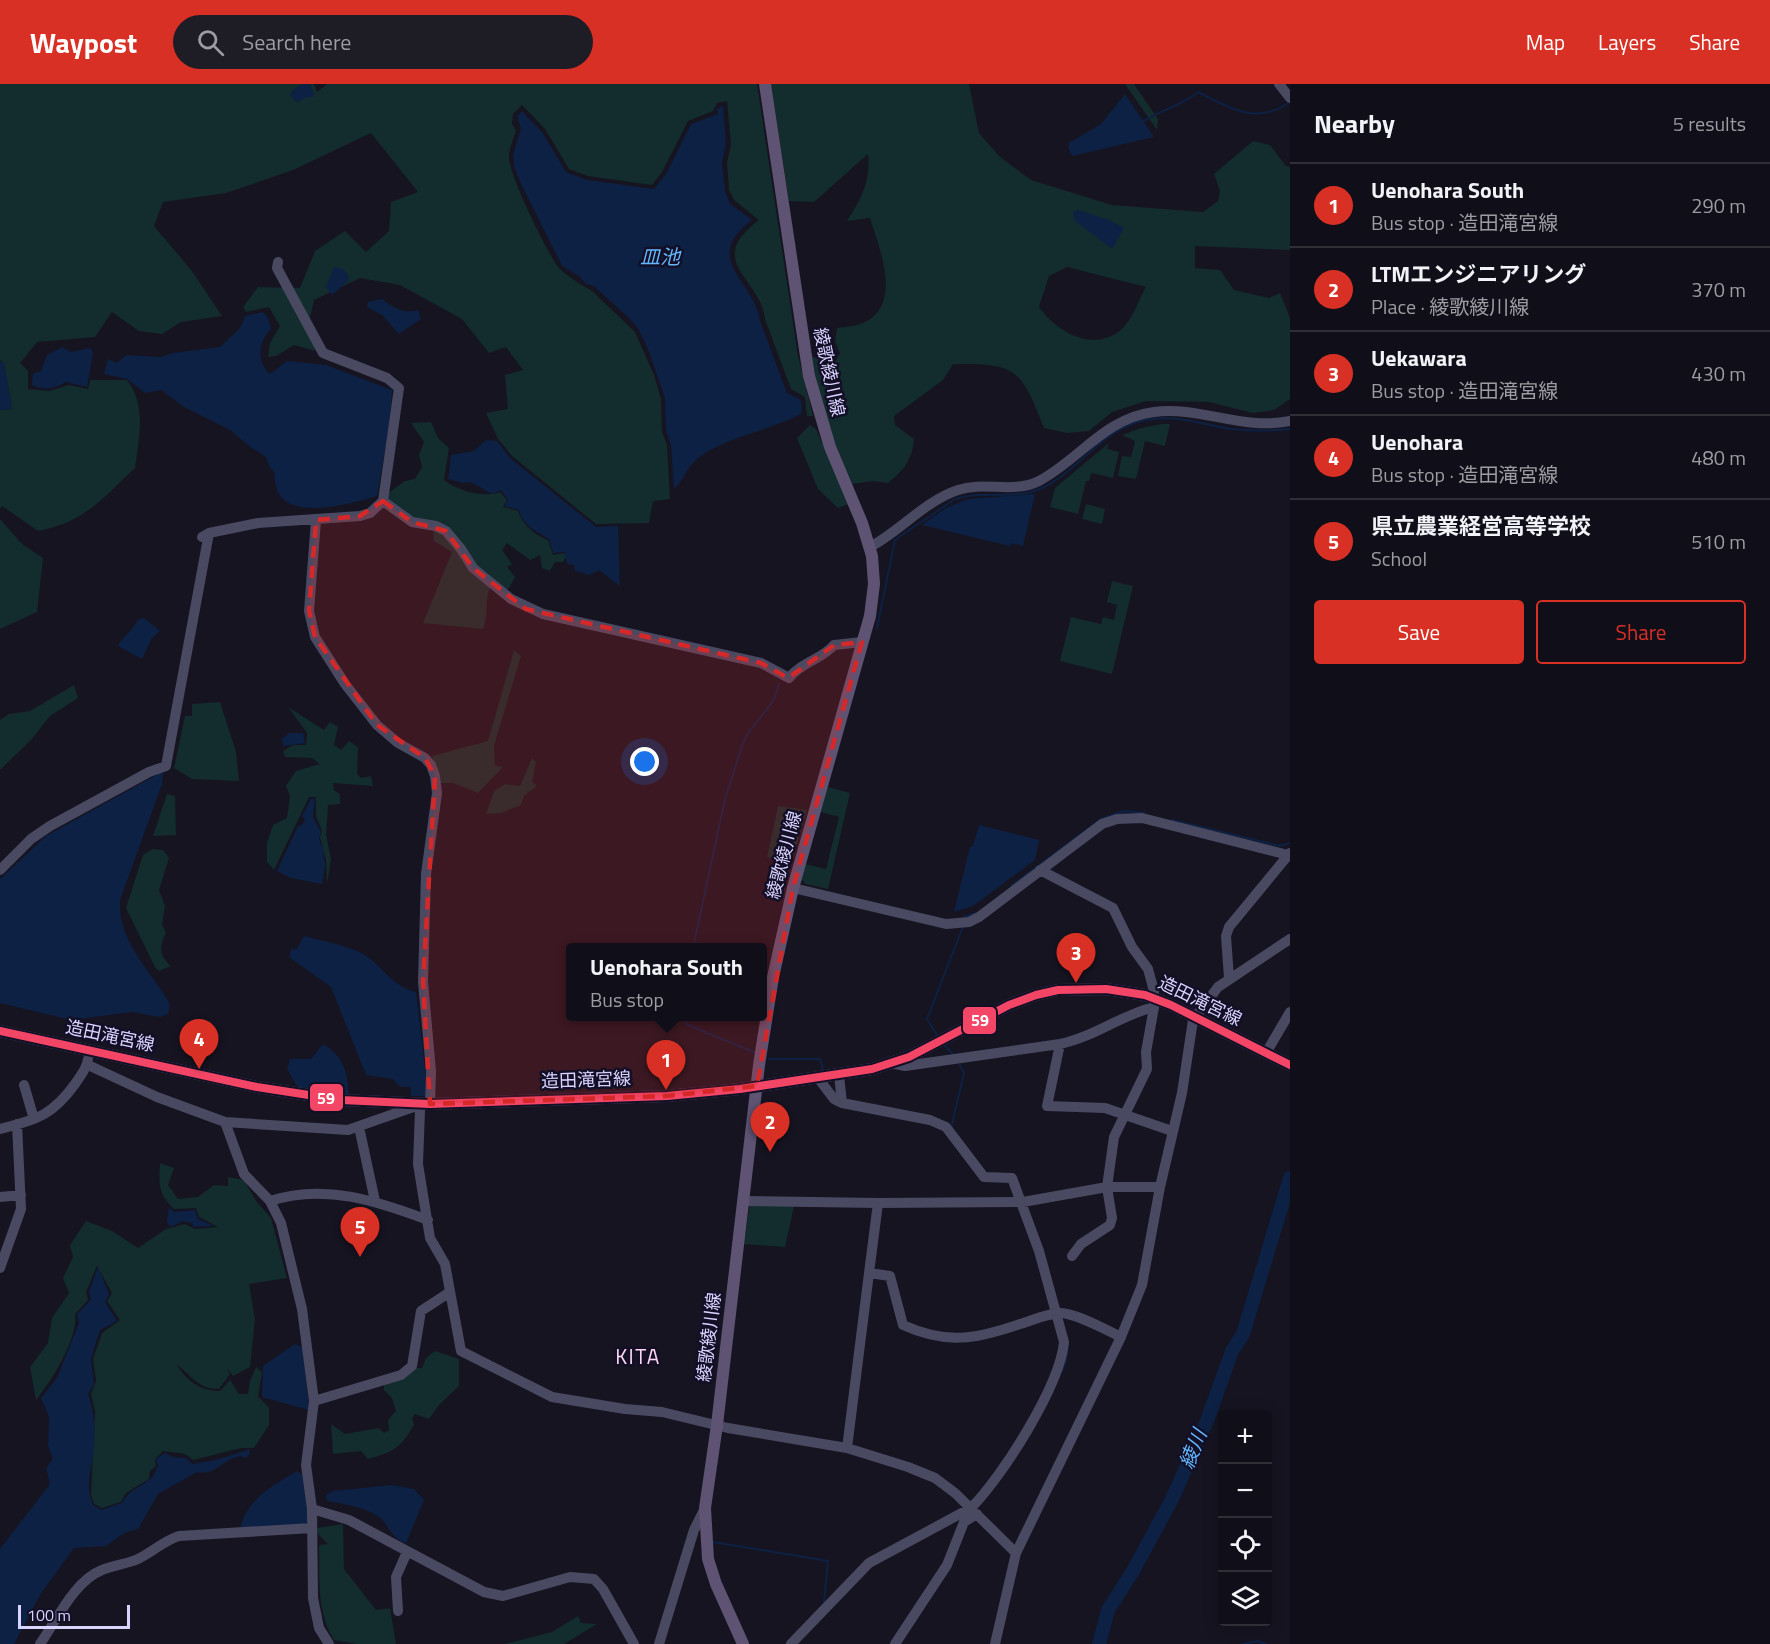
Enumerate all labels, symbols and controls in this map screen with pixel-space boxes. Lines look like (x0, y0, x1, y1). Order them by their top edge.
search box (173, 15, 593, 69)
text: Waypost (30, 21, 137, 64)
text: Search here (242, 25, 351, 59)
icon: search (194, 26, 227, 59)
text: Map (1526, 26, 1565, 58)
text: Layers (1598, 26, 1656, 58)
text: Share (1689, 26, 1740, 58)
text: Nearby (1314, 104, 1395, 143)
text: 5 results (1673, 108, 1746, 139)
text: Uenohara South (1371, 173, 1524, 207)
text: 1 (1328, 190, 1339, 221)
text: 290 m (1691, 190, 1746, 221)
text: Bus stop · 造田滝宮線 (1371, 207, 1558, 238)
water label: 皿池 (640, 241, 682, 272)
text: LTMエンジニアリング (1371, 257, 1586, 291)
text: 2 (1328, 274, 1339, 305)
text: 370 m (1691, 274, 1746, 305)
text: Place · 綾歌綾川線 (1371, 291, 1529, 322)
street label: 綾歌綾川線 (807, 325, 852, 419)
text: Uekawara (1371, 341, 1467, 375)
text: 3 (1328, 358, 1339, 389)
text: 430 m (1691, 358, 1746, 389)
text: Bus stop · 造田滝宮線 (1371, 375, 1558, 406)
text: Uenohara (1371, 425, 1463, 459)
text: 4 (1328, 442, 1339, 473)
text: 480 m (1691, 442, 1746, 473)
text: Bus stop · 造田滝宮線 (1371, 459, 1558, 490)
text: 県立農業経営高等学校 (1371, 509, 1591, 543)
text: 5 (1328, 526, 1339, 557)
text: 510 m (1691, 526, 1746, 557)
text: School (1371, 543, 1427, 574)
button: Save (1314, 600, 1524, 664)
button: Share (1536, 600, 1746, 664)
your location (630, 747, 659, 776)
street label: 綾歌綾川線 (759, 808, 808, 902)
pin: 3 (1056, 934, 1096, 983)
popup (566, 943, 767, 1021)
text: Uenohara South (590, 950, 743, 984)
street label: 造田滝宮線 (1154, 969, 1247, 1032)
text: Bus stop (590, 984, 664, 1015)
line badge: 59 (962, 1006, 997, 1035)
text: 59 (971, 1008, 989, 1032)
street label: 造田滝宮線 (63, 1013, 157, 1058)
pin: 4 (180, 1020, 218, 1069)
pin: 1 (646, 1040, 686, 1090)
street label: 造田滝宮線 (541, 1064, 631, 1095)
line badge: 59 (309, 1083, 344, 1112)
text: 59 (317, 1086, 335, 1110)
pin: 2 (750, 1102, 790, 1152)
pin: 5 (340, 1208, 380, 1257)
street label: 綾歌綾川線 (690, 1291, 727, 1383)
district label: KITA (615, 1340, 661, 1372)
map controls (1218, 1410, 1272, 1626)
button: + (1218, 1410, 1272, 1464)
water label: 綾川 (1171, 1423, 1215, 1473)
button: − (1218, 1464, 1272, 1518)
button: locate (1218, 1518, 1272, 1572)
button: layers (1218, 1572, 1272, 1626)
scale bar (18, 1602, 130, 1630)
text: 100 m (27, 1603, 71, 1627)

